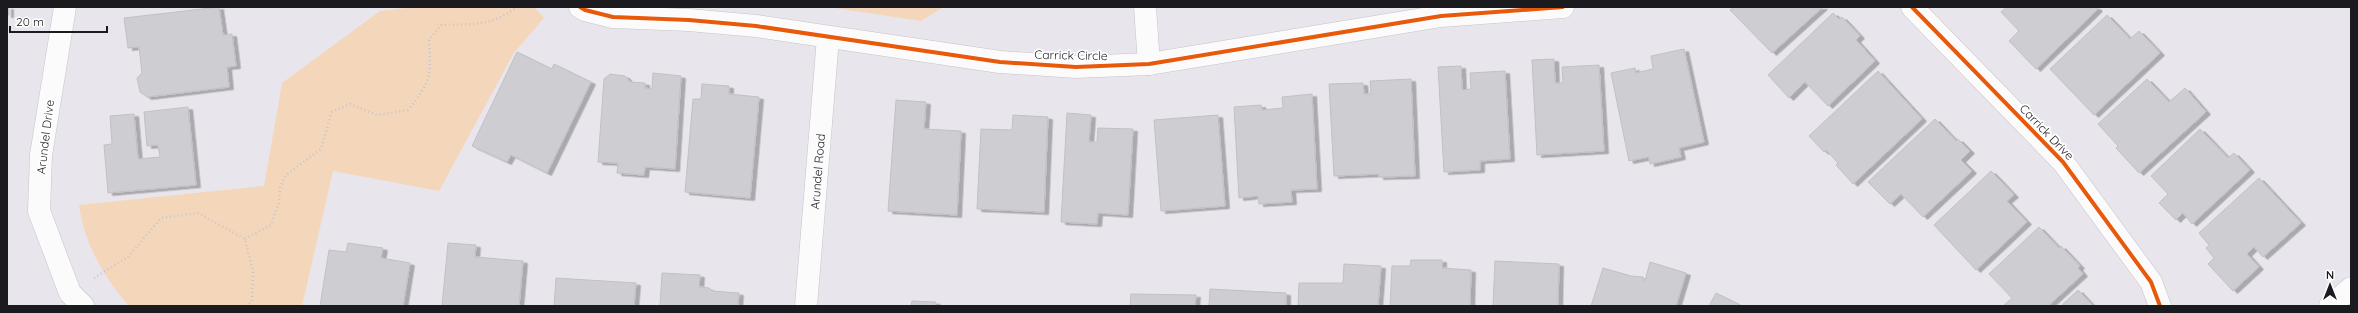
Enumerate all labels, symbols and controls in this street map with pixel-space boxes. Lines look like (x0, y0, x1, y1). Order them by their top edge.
scale bar (10, 8, 107, 34)
text: 20 m (16, 14, 44, 29)
street label: Carrick Circle (1034, 47, 1108, 63)
street label: Arundel Drive (33, 99, 57, 175)
street label: Carrick Drive (2017, 101, 2077, 163)
street label: Arundel Road (806, 133, 828, 210)
north arrow (2310, 265, 2350, 305)
text: N (2326, 268, 2334, 282)

